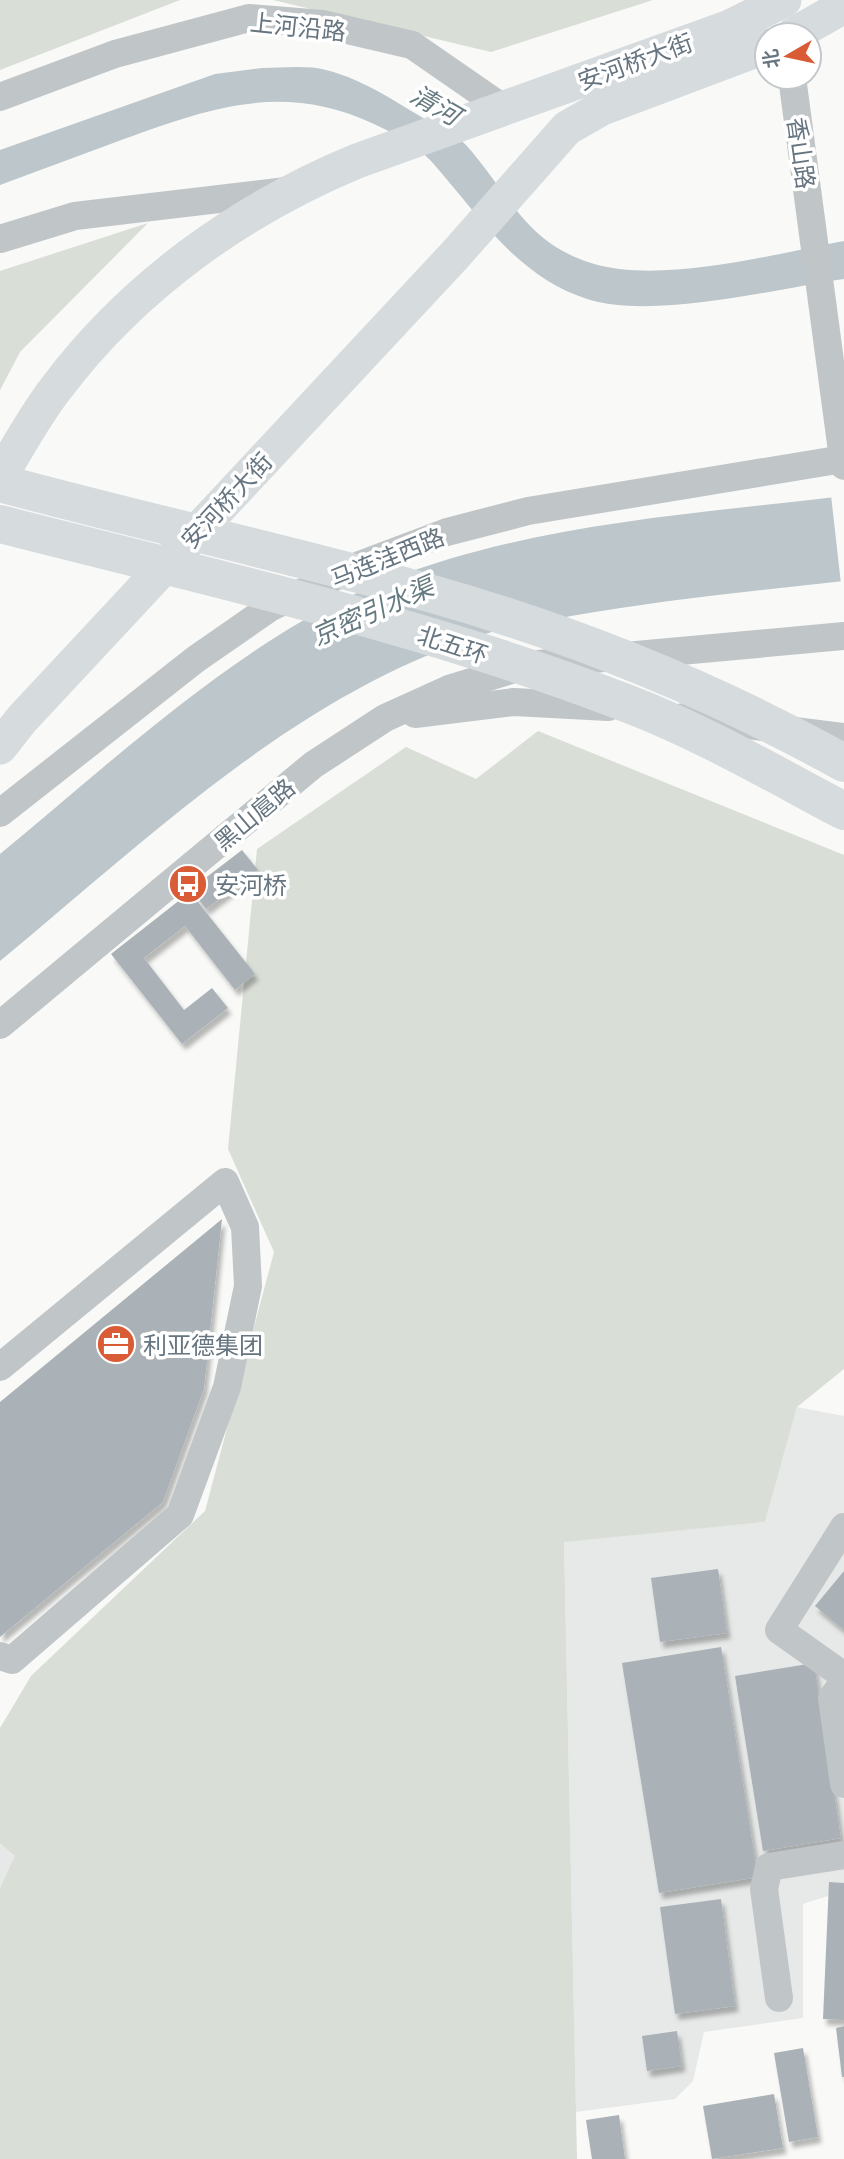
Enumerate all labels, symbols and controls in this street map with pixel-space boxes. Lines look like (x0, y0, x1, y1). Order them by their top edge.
street label: 上河沿路 (249, 7, 347, 45)
north arrow (753, 21, 823, 91)
street label: 安河桥大街 (574, 27, 696, 95)
text: 北 (758, 48, 784, 70)
water label: 清河 (406, 78, 471, 133)
street label: 香山路 (783, 115, 821, 191)
street label: 安河桥大街 (174, 446, 278, 554)
street label: 马连洼西路 (326, 521, 448, 593)
water label: 京密引水渠 (306, 568, 441, 651)
street label: 北五环 (414, 619, 492, 669)
street label: 黑山扈路 (208, 772, 300, 856)
bus stop icon: 安河桥 (167, 863, 209, 905)
place label: 安河桥 (215, 870, 287, 899)
office icon: 利亚德集团 (95, 1323, 137, 1365)
place label: 利亚德集团 (143, 1330, 263, 1359)

